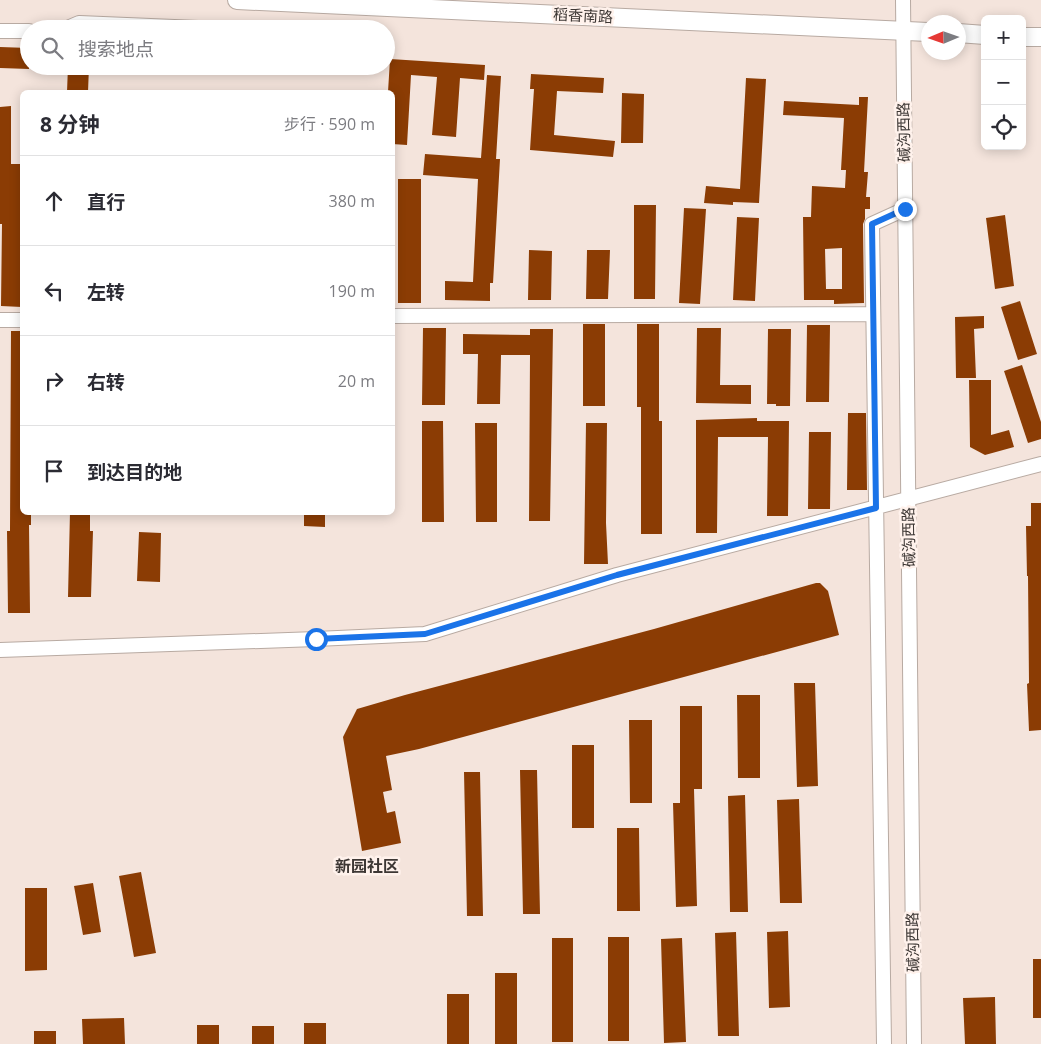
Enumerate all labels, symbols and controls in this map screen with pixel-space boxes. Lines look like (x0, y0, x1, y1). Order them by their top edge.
street label: 稻香南路 (553, 3, 614, 27)
north arrow (921, 15, 966, 60)
map controls (981, 15, 1026, 150)
button: + (981, 15, 1026, 60)
search box (20, 20, 395, 75)
icon: search (38, 34, 66, 62)
text: 搜索地点 (78, 36, 154, 62)
button: − (981, 60, 1026, 105)
street label: 碱沟西路 (892, 102, 914, 162)
button: locate (981, 105, 1026, 150)
text: 8 分钟 (40, 110, 99, 138)
text: 步行 · 590 m (284, 113, 375, 135)
icon: ahead (40, 187, 68, 215)
text: 直行 (87, 189, 125, 215)
text: 380 m (329, 190, 375, 212)
route end (894, 198, 917, 221)
icon: left (40, 277, 68, 305)
text: 左转 (87, 279, 125, 305)
text: 190 m (329, 280, 375, 302)
icon: right (40, 367, 68, 395)
text: 右转 (87, 369, 125, 395)
text: 20 m (338, 370, 375, 392)
icon: arrive (40, 457, 68, 485)
text: 到达目的地 (87, 459, 182, 485)
street label: 碱沟西路 (897, 507, 919, 567)
route start (305, 628, 328, 651)
district label: 新园社区 (335, 855, 399, 877)
street label: 碱沟西路 (901, 912, 923, 972)

